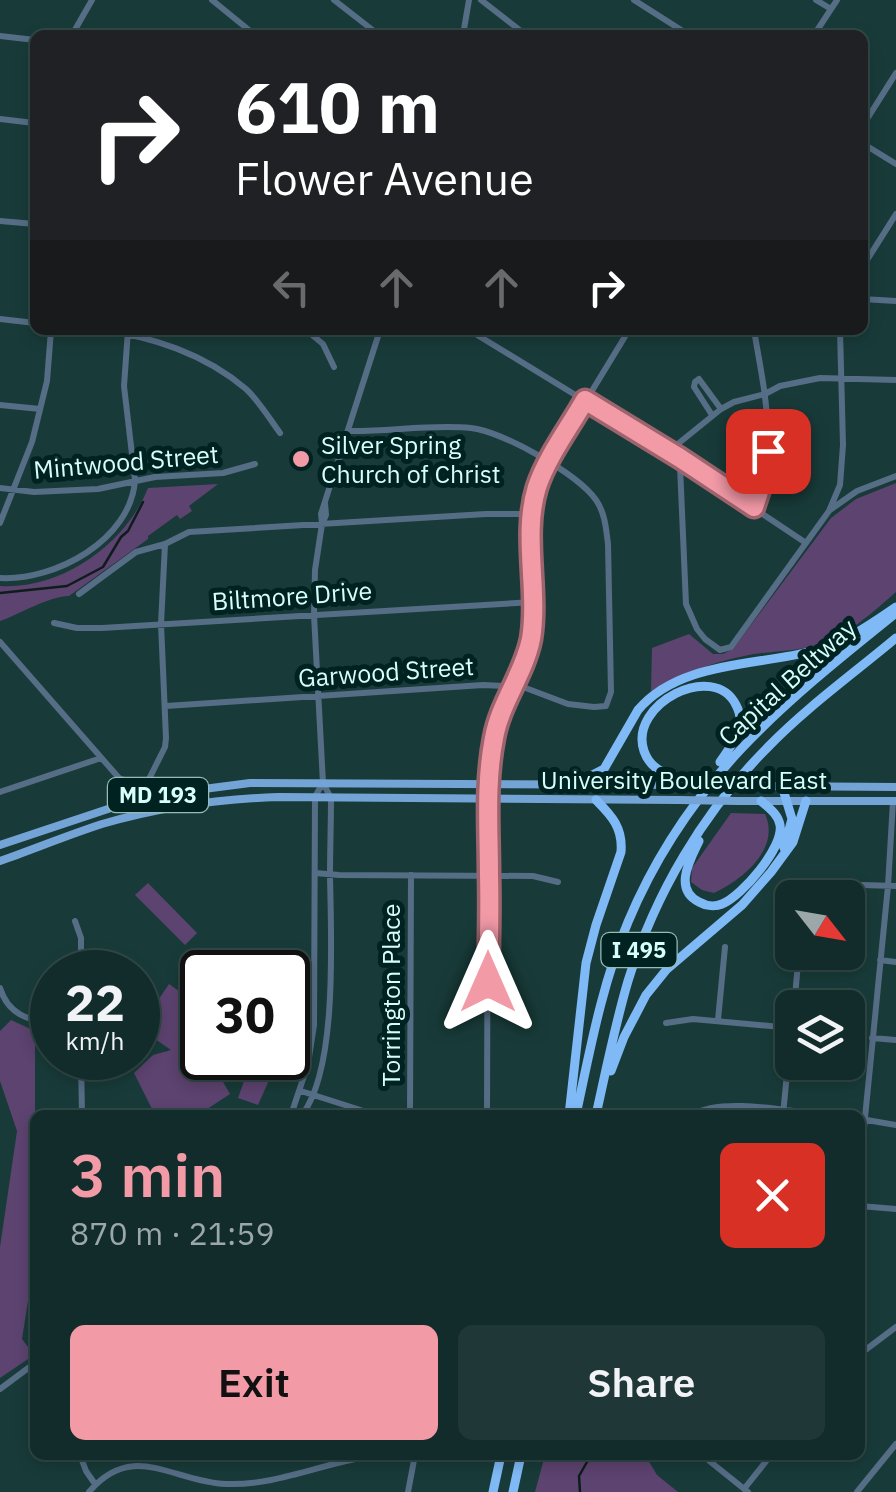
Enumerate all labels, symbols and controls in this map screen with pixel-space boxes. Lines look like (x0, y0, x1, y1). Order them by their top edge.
text: 610 m (235, 61, 440, 152)
icon: right (70, 70, 200, 200)
text: Flower Avenue (235, 149, 534, 207)
icon: left (264, 260, 319, 315)
icon: ahead (369, 260, 424, 315)
icon: ahead (474, 260, 529, 315)
icon: right (579, 260, 634, 315)
pin (726, 409, 811, 494)
icon: arrive (741, 424, 796, 479)
place label: Silver Spring Church of Christ (321, 428, 500, 490)
street label: Mintwood Street (32, 437, 220, 486)
marker: Silver Spring Church of Christ (290, 448, 312, 470)
street label: Biltmore Drive (211, 573, 373, 618)
street label: Capital Beltway (711, 611, 863, 752)
street label: Garwood Street (297, 649, 475, 694)
street label: University Boulevard East (541, 763, 827, 796)
road number: MD 193 (108, 778, 208, 812)
north arrow (775, 880, 865, 970)
map controls (775, 880, 865, 1080)
street label: Torrington Place (374, 904, 407, 1086)
position arrow (436, 930, 540, 1034)
road number: I 495 (602, 933, 676, 967)
speed limit sign: 30 (180, 950, 310, 1080)
text: 22 (65, 970, 125, 1035)
button: layers (775, 990, 865, 1080)
text: km/h (66, 1024, 124, 1057)
text: 3 min (70, 1135, 225, 1214)
button: close (720, 1143, 825, 1248)
text: 870 m · 21:59 (70, 1212, 275, 1254)
button: Exit (70, 1325, 438, 1440)
button: Share (458, 1325, 825, 1440)

